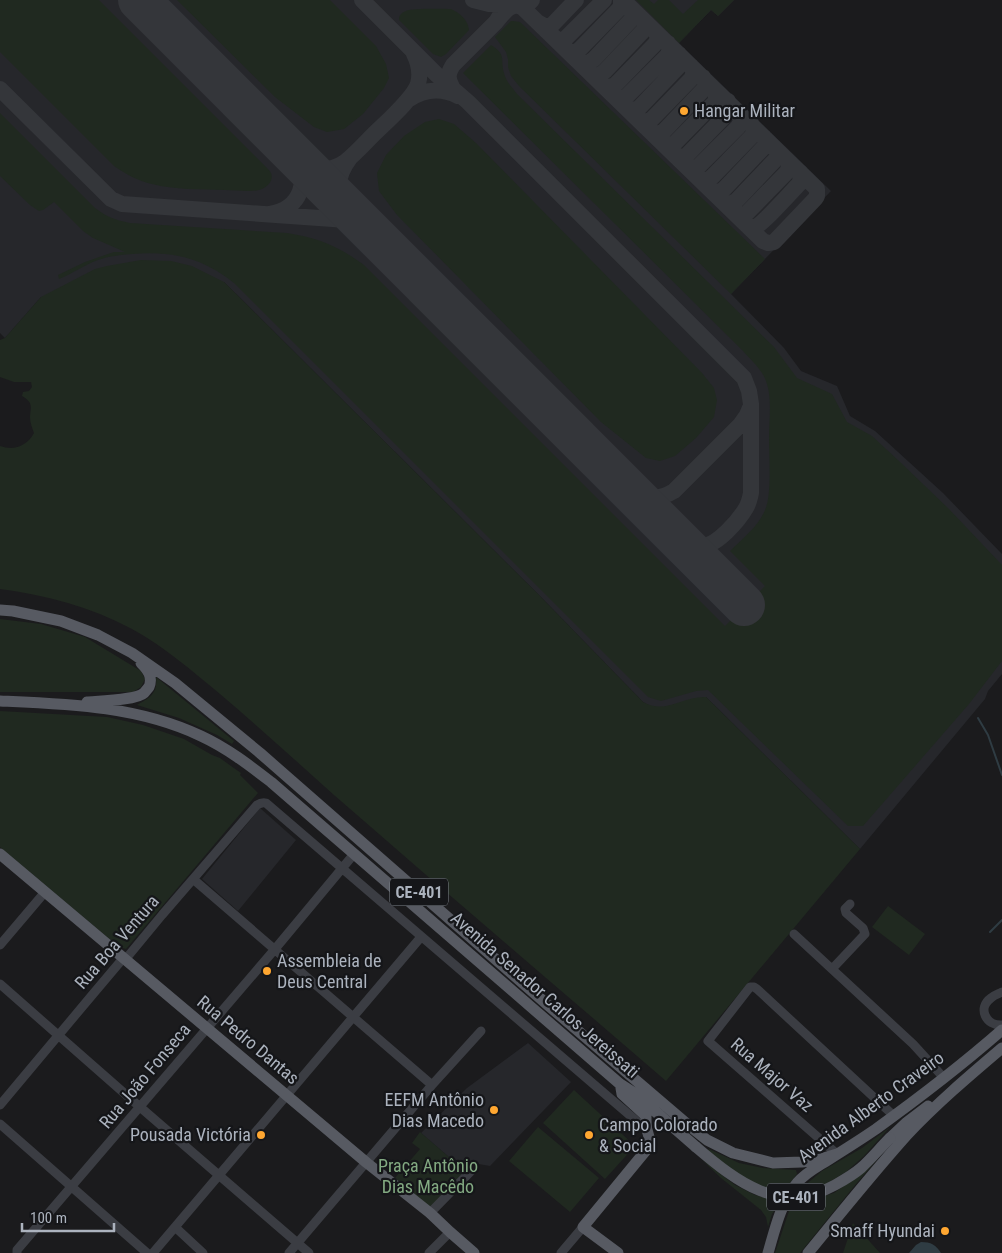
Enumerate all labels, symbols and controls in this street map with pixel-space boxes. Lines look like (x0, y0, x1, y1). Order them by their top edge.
place label: Hangar Militar (694, 100, 796, 121)
marker: Hangar Militar (678, 105, 690, 117)
road number: CE-401 (390, 879, 448, 906)
street label: Rua Boa Ventura (70, 891, 163, 993)
street label: Avenida Senador Carlos Jereissati (447, 907, 644, 1082)
place label: Assembleia de Deus Central (277, 950, 381, 992)
marker: Assembleia de Deus Central (261, 965, 273, 977)
street label: Rua Pedro Dantas (193, 991, 304, 1088)
street label: Rua João Fonseca (95, 1019, 195, 1132)
street label: Rua Major Vaz (727, 1033, 818, 1116)
street label: Avenida Alberto Craveiro (794, 1047, 948, 1166)
place label: EEFM Antônio Dias Macedo (385, 1089, 484, 1131)
marker: EEFM Antônio Dias Macedo (488, 1104, 500, 1116)
place label: Campo Colorado & Social (599, 1114, 718, 1156)
place label: Pousada Victória (130, 1124, 251, 1145)
marker: Pousada Victória (255, 1129, 267, 1141)
marker: Campo Colorado & Social (583, 1129, 595, 1141)
park label: Praça Antônio Dias Macêdo (378, 1155, 478, 1197)
road number: CE-401 (767, 1184, 825, 1210)
scale bar (22, 1200, 115, 1232)
text: 100 m (30, 1209, 67, 1227)
place label: Smaff Hyundai (830, 1220, 935, 1241)
marker: Smaff Hyundai (939, 1225, 951, 1237)

